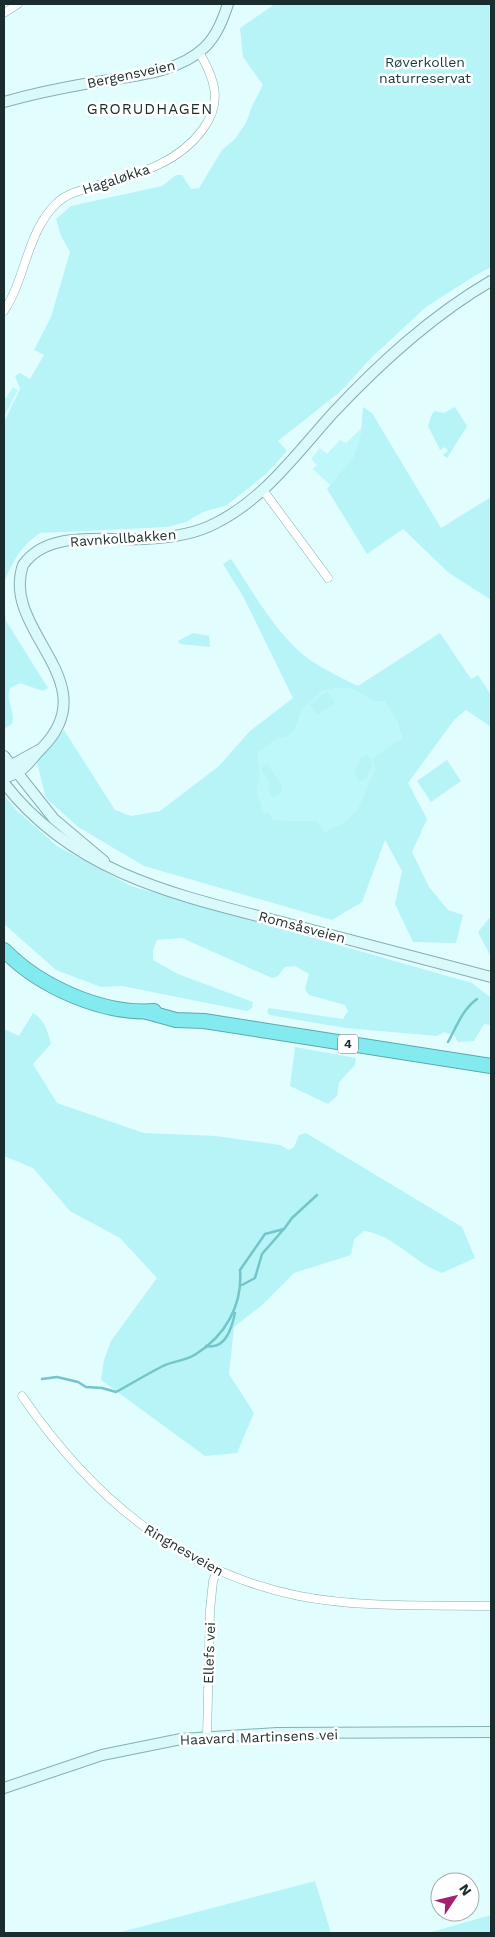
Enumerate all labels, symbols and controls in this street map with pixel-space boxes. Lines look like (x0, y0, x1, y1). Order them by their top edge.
park label: Røverkollen naturreservat (379, 54, 471, 86)
street label: Bergensveien (85, 57, 177, 91)
district label: GRORUDHAGEN (87, 100, 213, 118)
street label: Hagaløkka (80, 161, 152, 197)
street label: Ravnkollbakken (69, 526, 177, 550)
street label: Romsåsveien (257, 908, 347, 946)
road number: 4 (338, 1034, 358, 1054)
street label: Ringnesveien (142, 1521, 226, 1579)
street label: Ellefs vei (200, 1622, 218, 1684)
street label: Haavard Martinsens vei (180, 1726, 338, 1748)
north arrow (430, 1872, 480, 1922)
text: N (456, 1881, 475, 1898)

